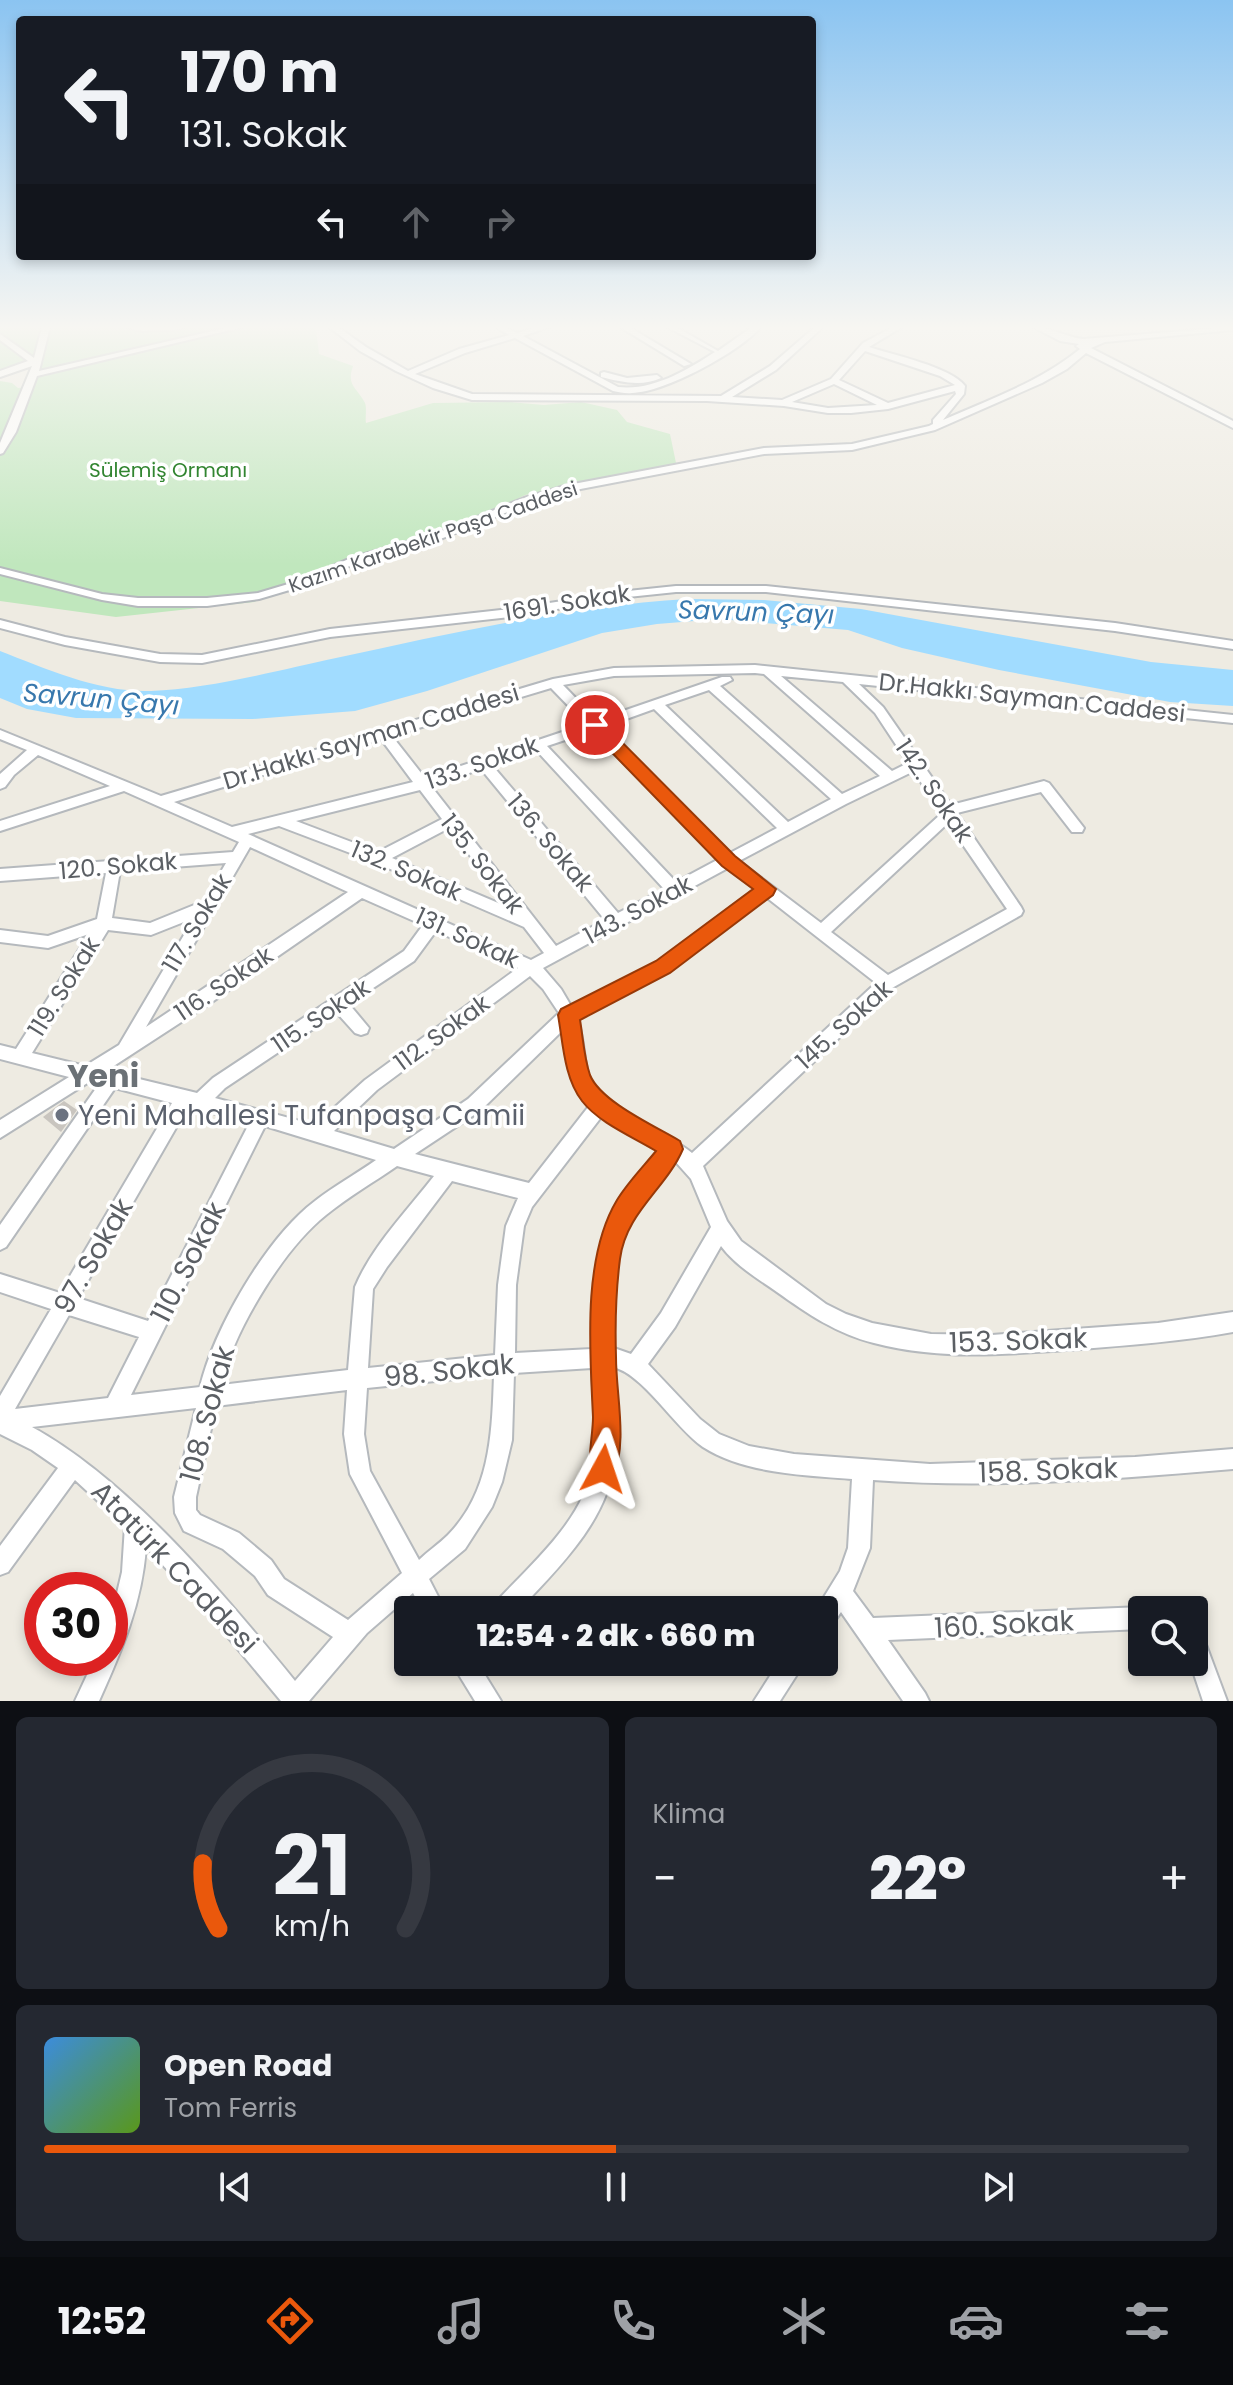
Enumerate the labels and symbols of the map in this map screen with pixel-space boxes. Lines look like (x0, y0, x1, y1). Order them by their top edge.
park label: Sülemiş Ormanı (89, 456, 247, 484)
street label: Kazım Karabekir Paşa Caddesi (285, 474, 581, 600)
street label: 1691. Sokak (501, 576, 633, 629)
water label: Savrun Çayı (677, 591, 835, 633)
street label: Dr.Hakkı Sayman Caddesi (877, 665, 1187, 730)
water label: Savrun Çayı (21, 674, 181, 724)
street label: Dr.Hakkı Sayman Caddesi (219, 676, 523, 797)
pin (561, 691, 629, 759)
street label: 133. Sokak (421, 728, 543, 797)
street label: 142. Sokak (888, 732, 982, 850)
street label: 136. Sokak (500, 787, 602, 899)
street label: 135. Sokak (433, 807, 532, 921)
street label: 132. Sokak (346, 832, 467, 909)
street label: 120. Sokak (58, 844, 179, 887)
street label: 117. Sokak (154, 866, 239, 979)
street label: 143. Sokak (578, 867, 698, 952)
street label: 131. Sokak (410, 899, 525, 976)
street label: 119. Sokak (20, 930, 108, 1043)
street label: 116. Sokak (168, 938, 280, 1029)
street label: 115. Sokak (265, 970, 377, 1061)
street label: 145. Sokak (788, 972, 900, 1077)
street label: 112. Sokak (387, 986, 497, 1079)
district label: Yeni (67, 1053, 139, 1098)
place label: Yeni Mahallesi Tufanpaşa Camii (78, 1096, 525, 1135)
marker: Yeni Mahallesi Tufanpaşa Camii (53, 1106, 71, 1124)
street label: 97. Sokak (44, 1190, 143, 1322)
street label: 110. Sokak (141, 1195, 236, 1329)
street label: 153. Sokak (948, 1319, 1088, 1362)
street label: 108. Sokak (171, 1341, 245, 1487)
street label: 98. Sokak (382, 1344, 517, 1397)
position arrow (561, 1427, 645, 1511)
street label: 158. Sokak (978, 1449, 1119, 1492)
street label: Atatürk Caddesi (82, 1473, 267, 1662)
speed limit sign: 30 (24, 1572, 128, 1676)
street label: 160. Sokak (933, 1601, 1075, 1648)

